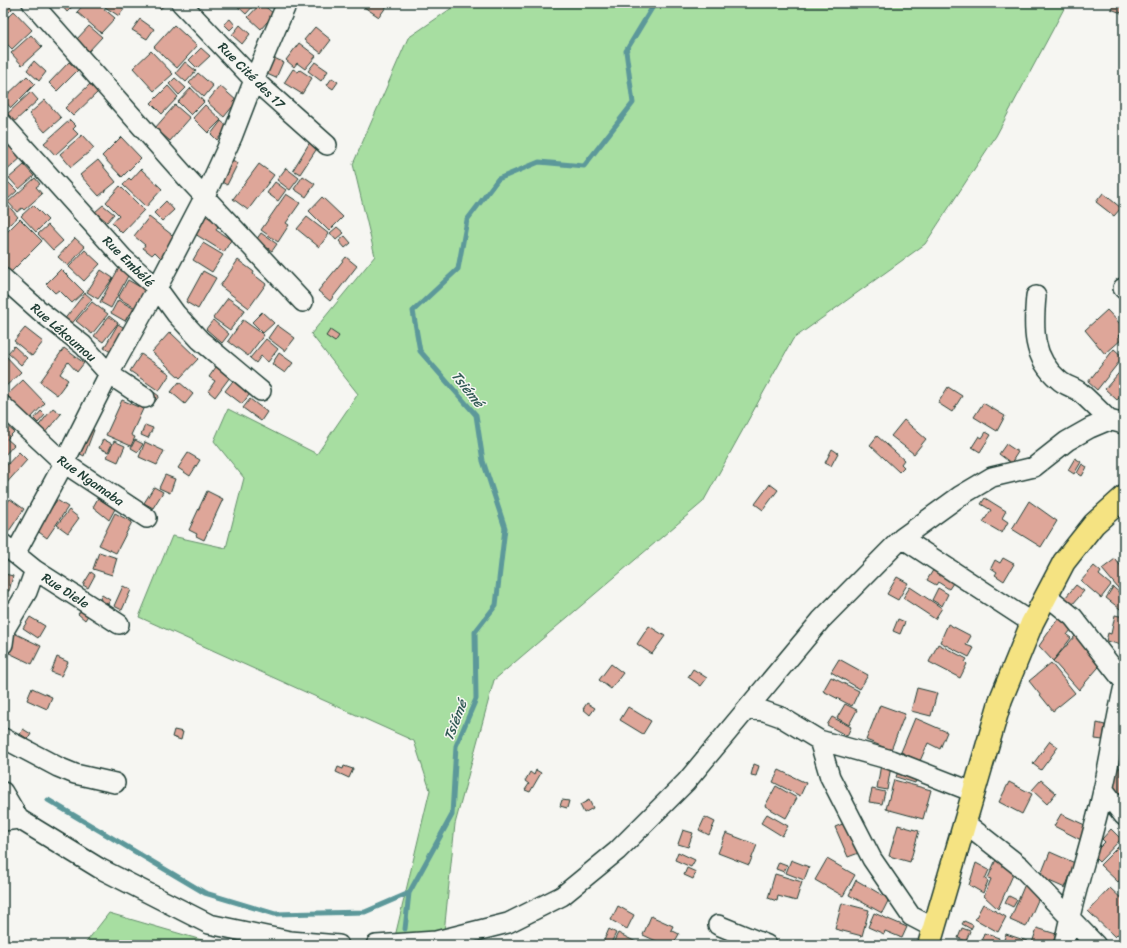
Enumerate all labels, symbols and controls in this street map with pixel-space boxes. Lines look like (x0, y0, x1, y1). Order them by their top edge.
street label: Rue Cité des 17 (213, 36, 292, 116)
street label: Rue Embélé (97, 230, 160, 293)
street label: Rue Lékoumou (25, 297, 102, 368)
water label: Tsiémé (445, 365, 492, 416)
street label: Rue Ngamaba (53, 449, 129, 512)
street label: Rue Diele (37, 566, 95, 615)
water label: Tsiémé (436, 693, 476, 744)

